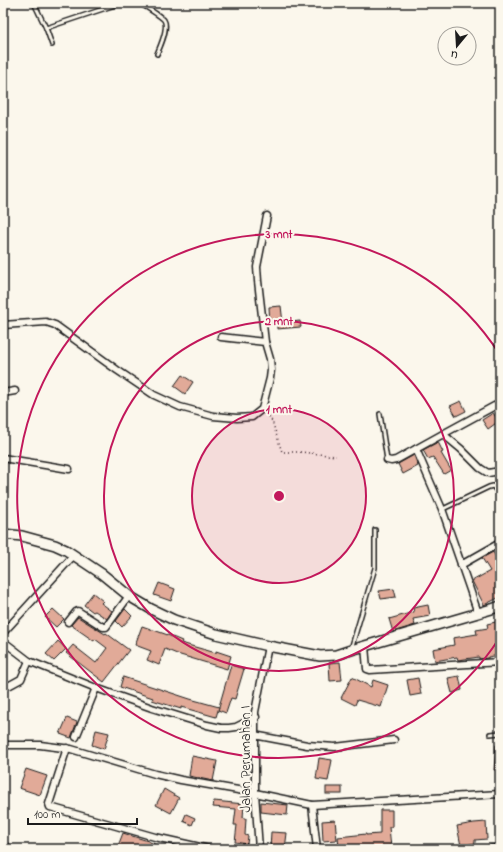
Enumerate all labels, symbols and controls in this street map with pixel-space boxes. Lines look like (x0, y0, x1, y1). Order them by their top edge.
north arrow (437, 26, 477, 66)
text: U (448, 46, 460, 63)
text: 3 mnt (264, 226, 294, 244)
text: 2 mnt (264, 313, 294, 331)
text: 1 mnt (266, 401, 293, 419)
centre of rings (272, 489, 286, 503)
street label: Jalan Perumahan I (236, 706, 257, 812)
scale bar (28, 800, 137, 826)
text: 100 m (34, 806, 61, 824)

